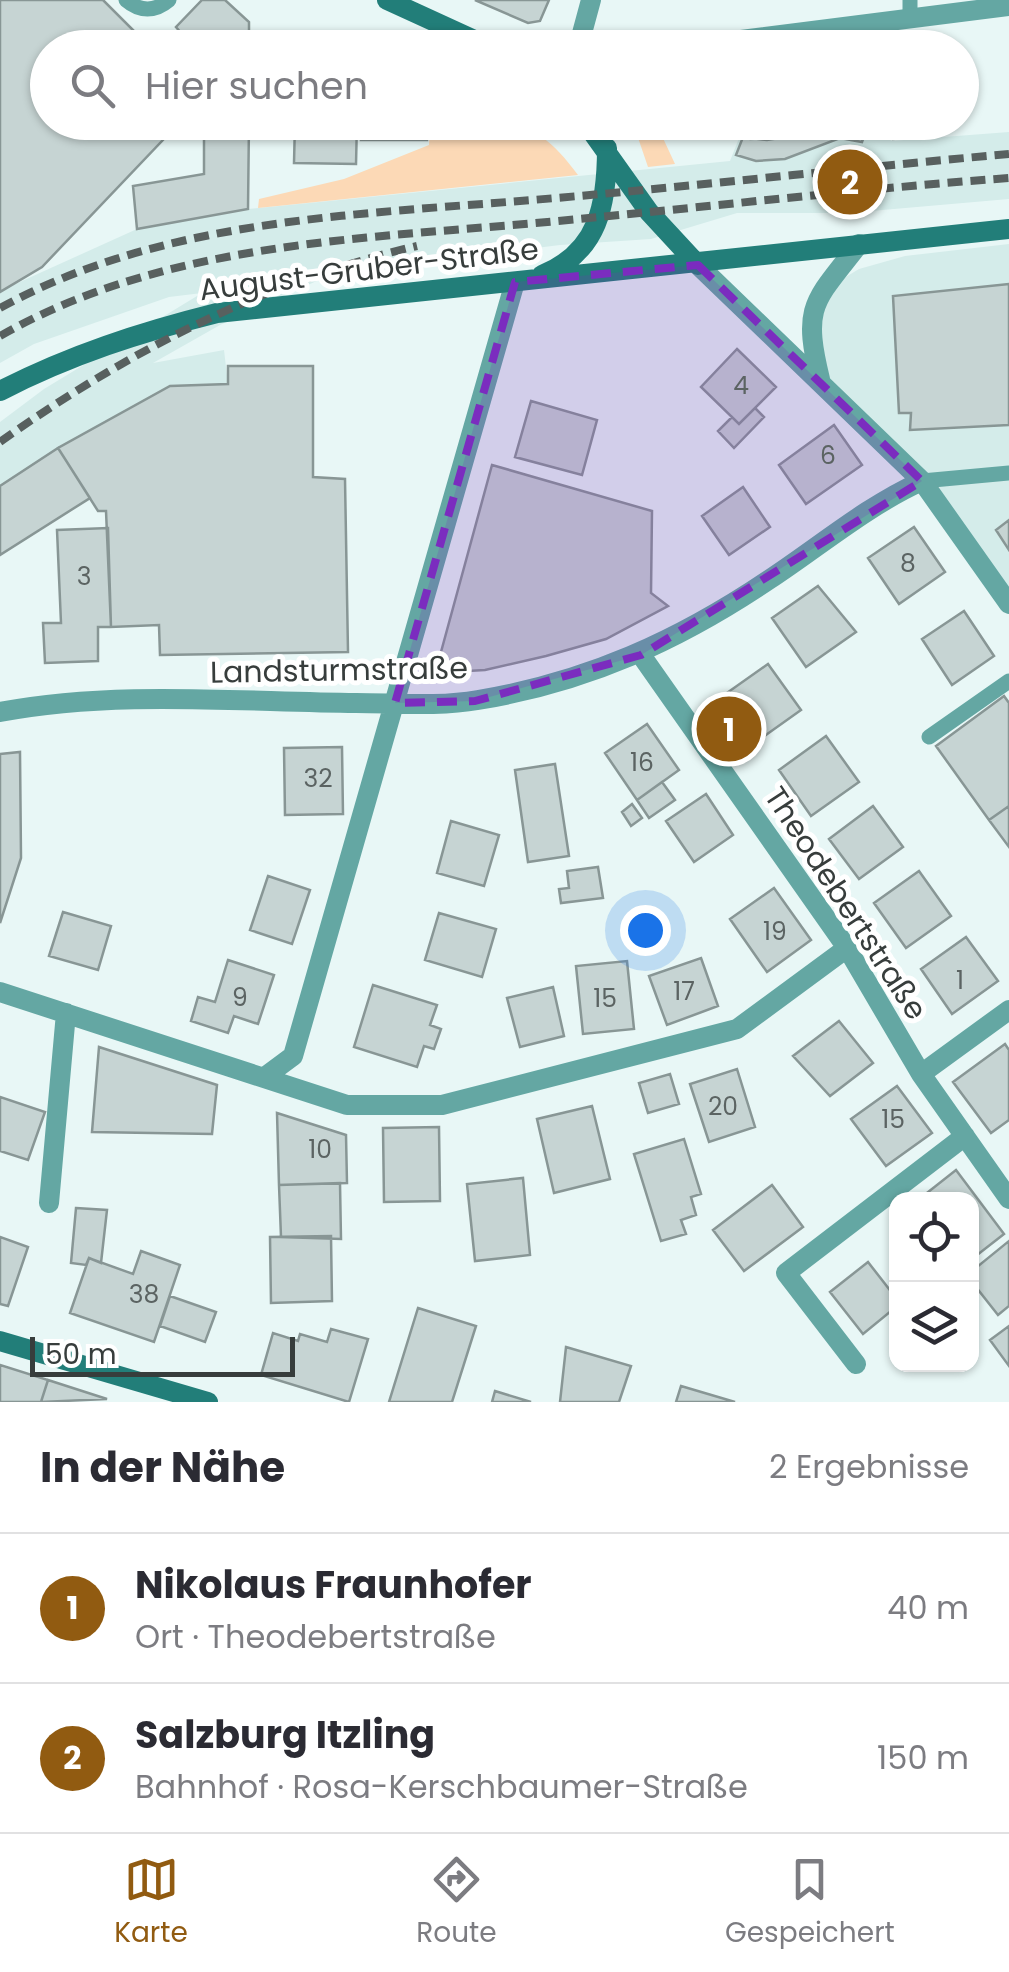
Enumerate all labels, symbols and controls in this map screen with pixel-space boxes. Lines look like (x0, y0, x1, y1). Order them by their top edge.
search box (30, 30, 979, 140)
icon: search (65, 58, 120, 113)
text: Hier suchen (145, 59, 368, 112)
pin: 2 (818, 144, 882, 220)
street label: August-Gruber-Straße (197, 227, 541, 311)
house number: 4 (733, 368, 749, 403)
house number: 6 (820, 438, 836, 473)
house number: 8 (900, 546, 916, 581)
house number: 3 (77, 559, 91, 594)
street label: Landsturmstraße (210, 646, 468, 694)
pin: 1 (696, 692, 762, 766)
house number: 16 (630, 745, 654, 780)
house number: 32 (303, 761, 333, 796)
street label: Theodebertstraße (754, 778, 938, 1028)
your location (620, 905, 671, 956)
house number: 19 (763, 914, 787, 949)
house number: 1 (956, 963, 964, 998)
house number: 17 (673, 974, 695, 1009)
house number: 9 (232, 980, 248, 1015)
house number: 15 (593, 981, 617, 1016)
house number: 20 (708, 1089, 738, 1124)
house number: 15 (881, 1102, 905, 1137)
house number: 10 (308, 1132, 332, 1167)
map controls (889, 1192, 979, 1372)
button: locate (889, 1192, 979, 1282)
house number: 38 (129, 1277, 159, 1312)
button: layers (889, 1282, 979, 1372)
scale bar (30, 1332, 295, 1376)
text: 50 m (45, 1335, 116, 1374)
text: In der Nähe (40, 1438, 285, 1497)
text: 2 Ergebnisse (769, 1444, 969, 1489)
text: Nikolaus Fraunhofer (135, 1558, 532, 1611)
text: 1 (66, 1585, 79, 1630)
text: 40 m (887, 1585, 969, 1630)
text: Ort · Theodebertstraße (135, 1614, 496, 1659)
text: Salzburg Itzling (135, 1708, 435, 1761)
text: 2 (63, 1735, 82, 1780)
text: 150 m (877, 1735, 969, 1780)
text: Bahnhof · Rosa-Kerschbaumer-Straße (135, 1764, 748, 1809)
tab: Karte (114, 1852, 188, 1954)
tab: Route (416, 1852, 497, 1954)
tab: Gespeichert (725, 1852, 895, 1954)

